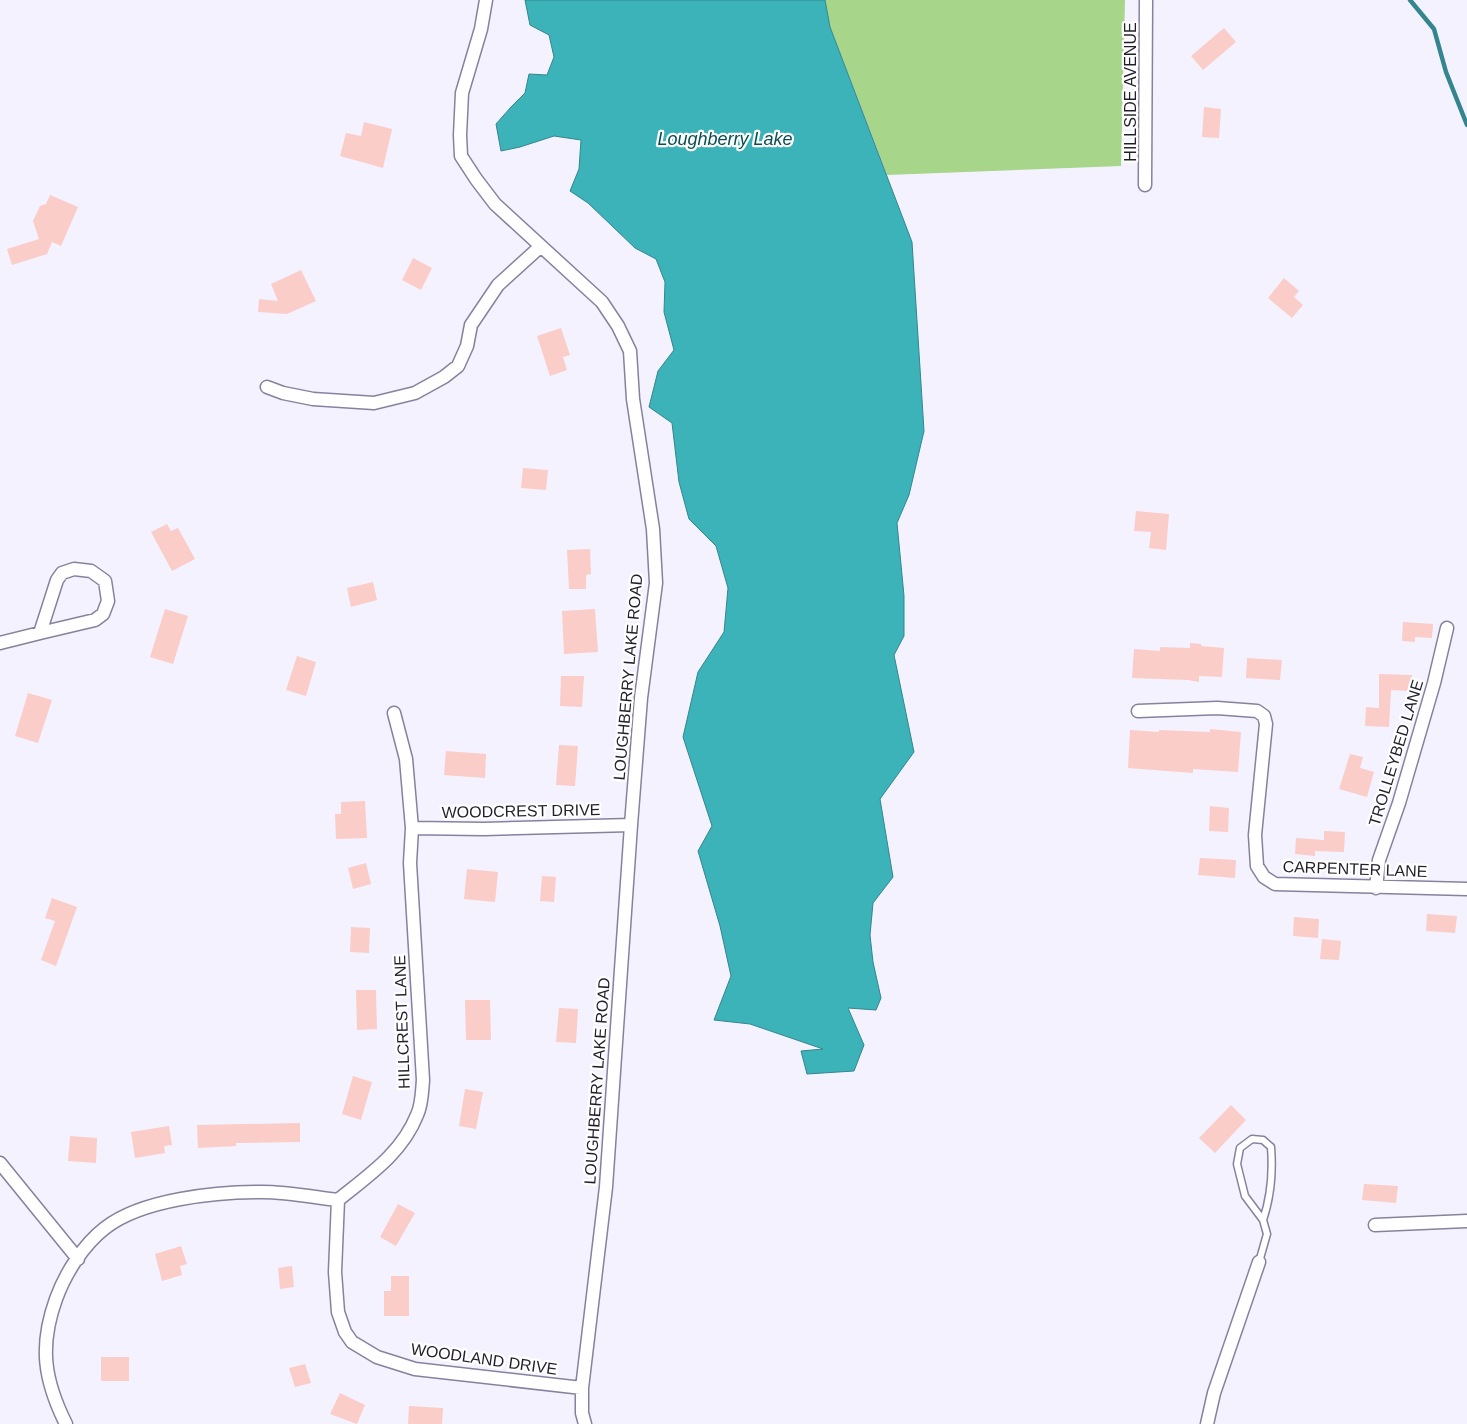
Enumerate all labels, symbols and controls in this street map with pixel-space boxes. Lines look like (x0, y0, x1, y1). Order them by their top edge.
street label: HILLSIDE AVENUE (1122, 22, 1139, 162)
water label: Loughberry Lake (657, 129, 793, 149)
street label: LOUGHBERRY LAKE ROAD (610, 573, 646, 781)
street label: TROLLEYBED LANE (1366, 678, 1426, 828)
street label: WOODCREST DRIVE (441, 801, 601, 821)
street label: CARPENTER LANE (1282, 858, 1428, 880)
street label: HILLCREST LANE (391, 955, 413, 1089)
street label: LOUGHBERRY LAKE ROAD (581, 977, 613, 1185)
street label: WOODLAND DRIVE (410, 1340, 558, 1378)

